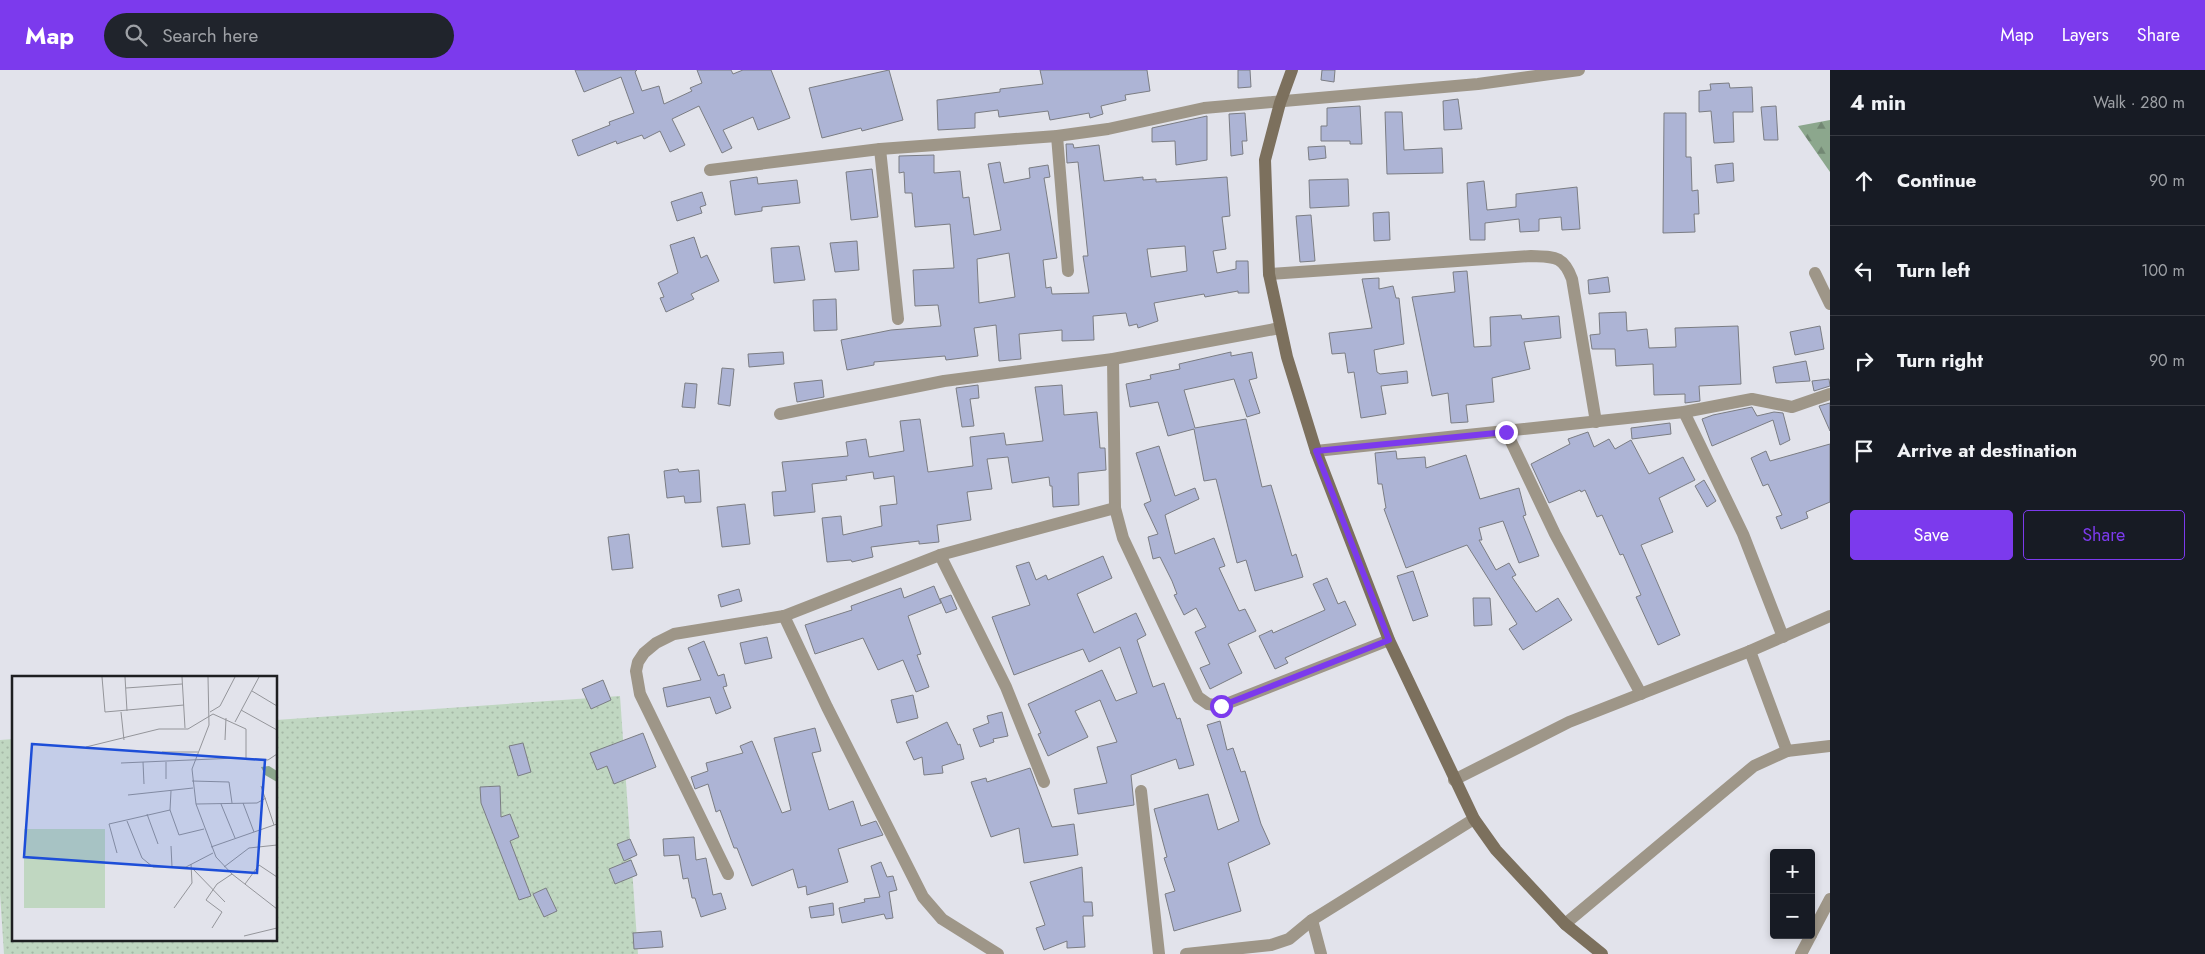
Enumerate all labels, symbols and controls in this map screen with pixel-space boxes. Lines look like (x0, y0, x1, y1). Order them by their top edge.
search box (104, 13, 454, 58)
text: Map (25, 18, 74, 53)
icon: search (122, 21, 150, 49)
text: Search here (162, 22, 258, 49)
text: Map (2000, 22, 2034, 48)
text: Layers (2062, 22, 2109, 48)
text: Share (2137, 22, 2180, 48)
text: 4 min (1850, 88, 1906, 118)
text: Walk · 280 m (2093, 91, 2185, 114)
icon: ahead (1850, 167, 1878, 195)
text: Continue (1897, 167, 1976, 194)
text: 90 m (2149, 169, 2185, 192)
icon: left (1850, 257, 1878, 285)
text: Turn left (1897, 257, 1970, 284)
text: 100 m (2141, 259, 2185, 282)
icon: right (1850, 347, 1878, 375)
text: Turn right (1897, 347, 1983, 374)
text: 90 m (2149, 349, 2185, 372)
route end (1495, 421, 1518, 444)
icon: arrive (1850, 437, 1878, 465)
text: Arrive at destination (1897, 437, 2077, 464)
button: Save (1850, 510, 2013, 560)
button: Share (2023, 510, 2185, 560)
inset map (12, 676, 278, 942)
route start (1210, 695, 1233, 718)
map controls (1770, 849, 1815, 939)
button: + (1770, 849, 1815, 894)
button: − (1770, 894, 1815, 939)

